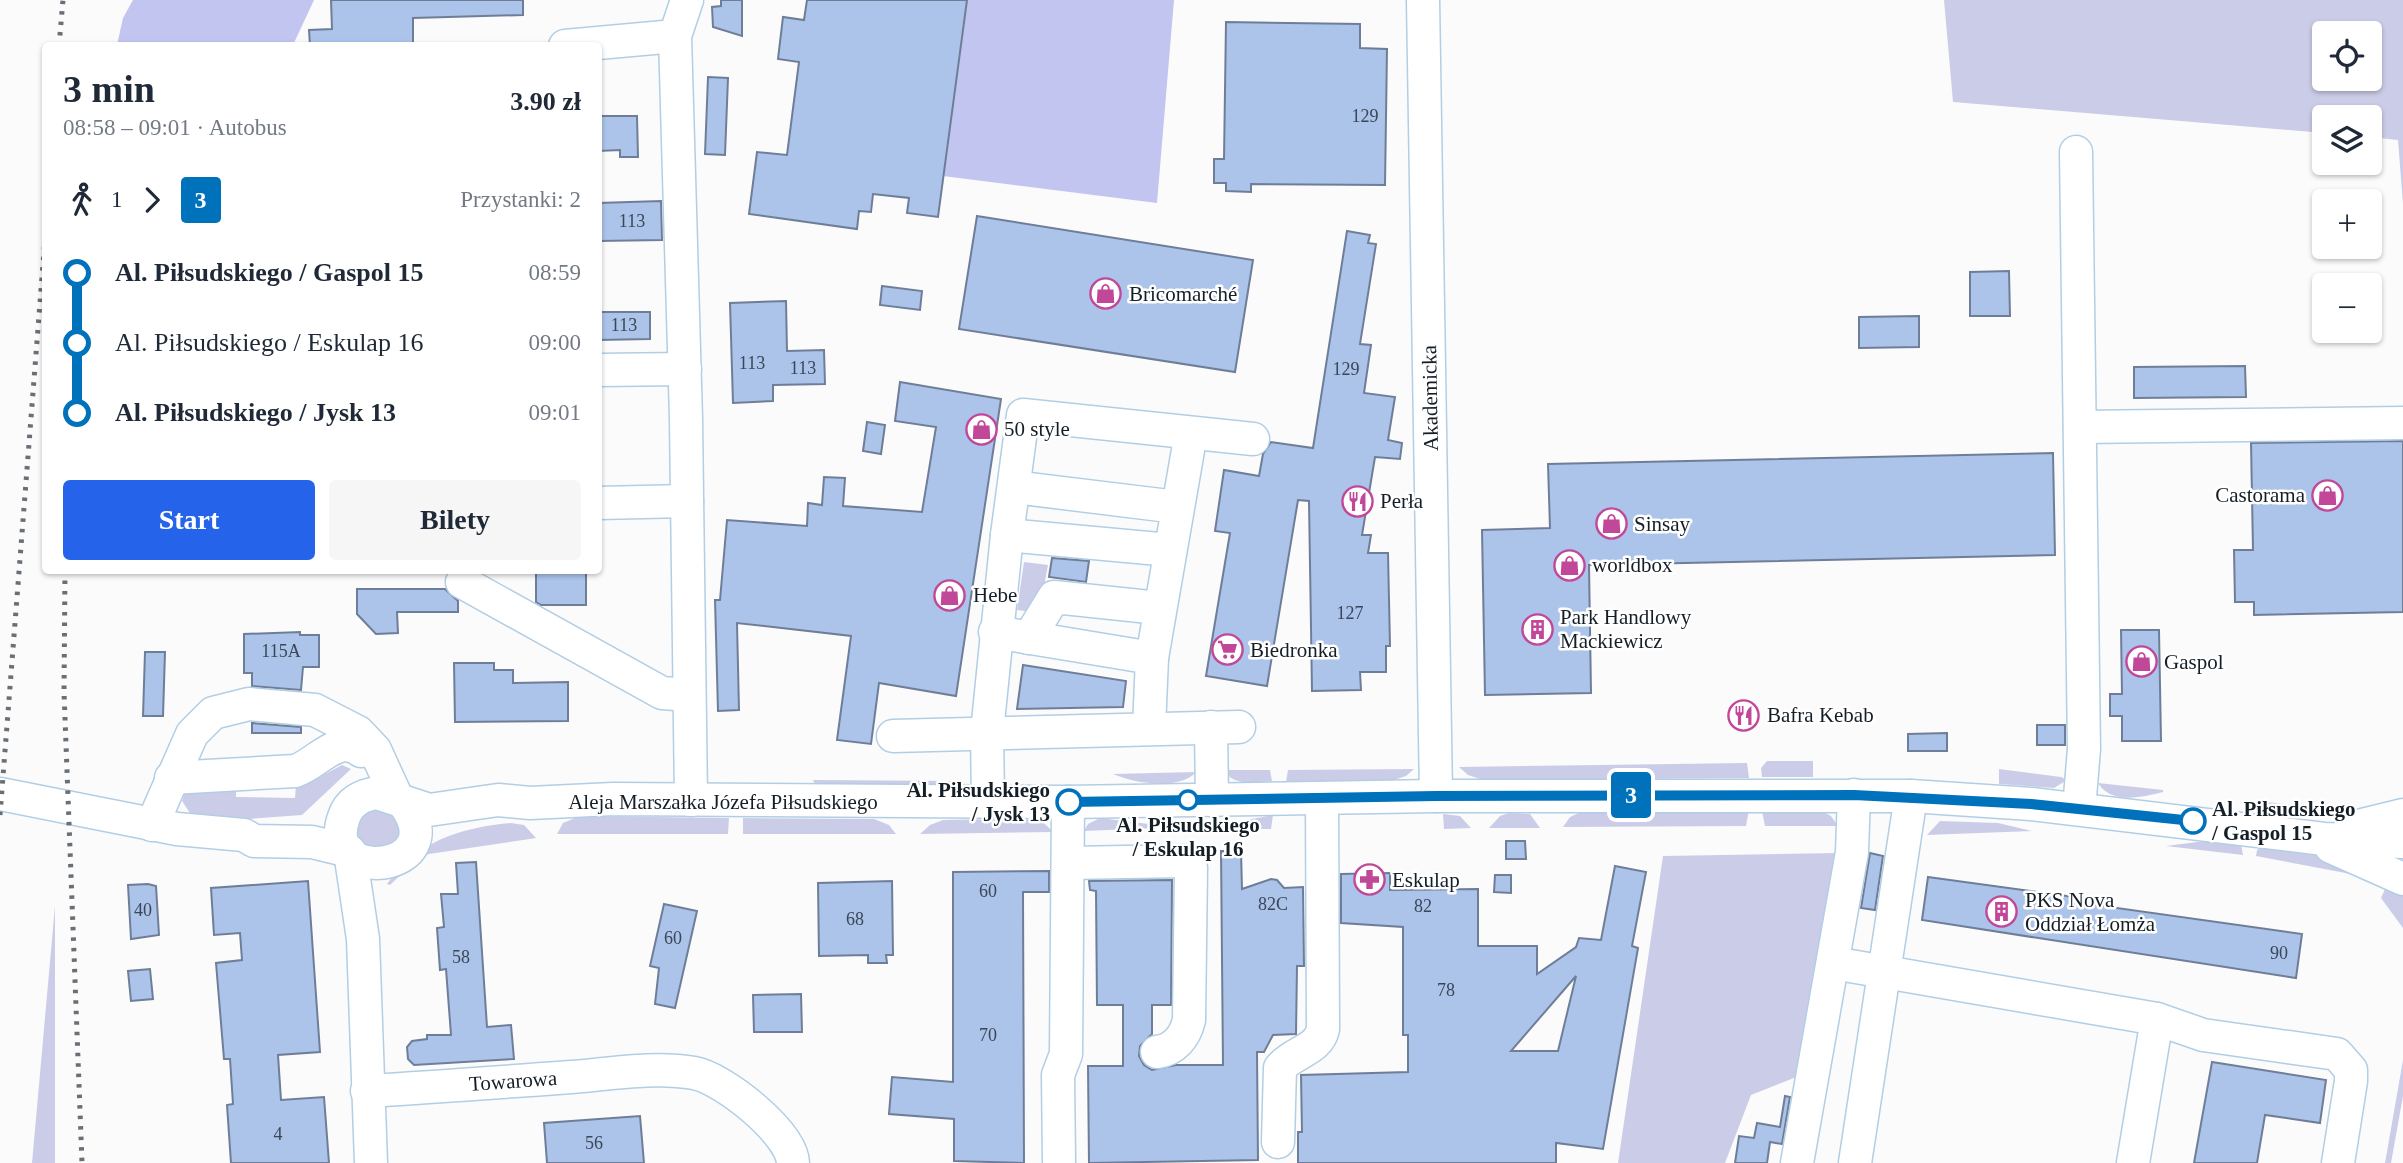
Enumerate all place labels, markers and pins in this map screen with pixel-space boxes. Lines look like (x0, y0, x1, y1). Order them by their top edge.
shop icon: Bricomarché (1089, 277, 1123, 311)
place label: Bricomarché (1129, 282, 1237, 306)
shop icon: 50 style (964, 412, 998, 446)
place label: 50 style (1004, 417, 1070, 441)
shop icon: Castorama (2311, 478, 2345, 512)
place label: Castorama (2215, 483, 2306, 507)
restaurant icon: Perła (1340, 484, 1374, 518)
place label: Perła (1380, 489, 1424, 513)
shop icon: Sinsay (1594, 507, 1628, 541)
place label: Sinsay (1634, 512, 1691, 536)
shop icon: worldbox (1552, 548, 1586, 582)
place label: worldbox (1592, 553, 1673, 577)
shop icon: Hebe (933, 578, 967, 612)
place label: Hebe (973, 583, 1017, 607)
place label: Park Handlowy Mackiewicz (1560, 605, 1692, 653)
building icon: Park Handlowy Mackiewicz (1520, 612, 1554, 646)
supermarket icon: Biedronka (1210, 633, 1244, 667)
place label: Biedronka (1250, 638, 1338, 662)
shop icon: Gaspol (2124, 645, 2158, 679)
place label: Gaspol (2164, 650, 2224, 674)
restaurant icon: Bafra Kebab (1727, 698, 1761, 732)
place label: Bafra Kebab (1767, 703, 1874, 727)
place label: Al. Piłsudskiego / Jysk 13 (906, 778, 1050, 826)
marker: Al. Piłsudskiego / Jysk 13 (1056, 789, 1082, 815)
marker: Al. Piłsudskiego / Eskulap 16 (1178, 790, 1198, 810)
place label: Al. Piłsudskiego / Gaspol 15 (2211, 797, 2356, 845)
marker: Al. Piłsudskiego / Gaspol 15 (2180, 808, 2206, 834)
place label: Al. Piłsudskiego / Eskulap 16 (1116, 813, 1260, 861)
pharmacy icon: Eskulap (1352, 863, 1386, 897)
place label: Eskulap (1392, 868, 1460, 892)
place label: PKS Nova Oddział Łomża (2025, 888, 2156, 936)
building icon: PKS Nova Oddział Łomża (1985, 895, 2019, 929)

